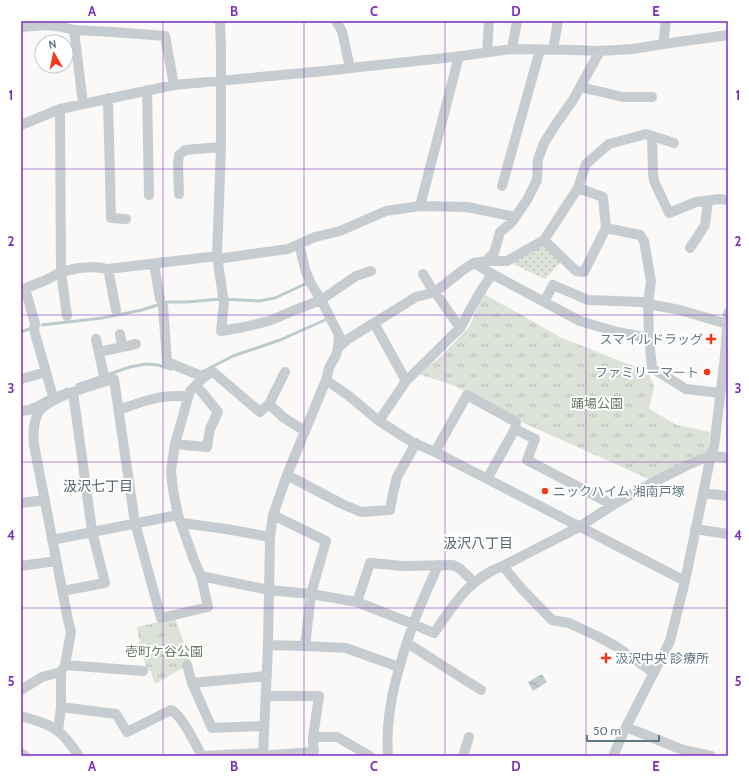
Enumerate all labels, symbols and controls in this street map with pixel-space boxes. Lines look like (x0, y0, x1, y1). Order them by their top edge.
text: A (88, 3, 97, 19)
text: B (230, 3, 238, 19)
text: C (370, 3, 378, 19)
text: D (511, 3, 521, 19)
text: E (652, 3, 660, 19)
north arrow (34, 34, 74, 74)
text: N (47, 37, 57, 52)
text: 1 (9, 87, 13, 103)
text: 1 (736, 87, 740, 103)
text: 2 (8, 233, 15, 249)
text: 2 (735, 233, 742, 249)
place label: スマイルドラッグ (599, 331, 703, 347)
marker: スマイルドラッグ (706, 334, 716, 344)
place label: ファミリーマート (595, 364, 699, 380)
marker: ファミリーマート (702, 367, 712, 377)
text: 3 (7, 380, 15, 396)
text: 3 (734, 380, 742, 396)
park label: 踊場公園 (571, 395, 623, 411)
district label: 汲沢七丁目 (63, 477, 133, 495)
place label: ニックハイム 湘南戸塚 (553, 483, 685, 499)
marker: ニックハイム 湘南戸塚 (540, 486, 550, 496)
text: 4 (7, 527, 15, 543)
text: 4 (734, 527, 742, 543)
district label: 汲沢八丁目 (443, 534, 513, 552)
park label: 壱町ケ谷公園 (125, 643, 203, 659)
place label: 汲沢中央 診療所 (615, 650, 709, 666)
marker: 汲沢中央 診療所 (600, 652, 612, 664)
text: 5 (8, 673, 15, 689)
text: 5 (735, 673, 742, 689)
scale bar (587, 717, 659, 743)
text: 50 m (593, 723, 621, 738)
text: A (88, 758, 97, 774)
text: B (230, 758, 238, 774)
text: C (370, 758, 378, 774)
text: D (511, 758, 521, 774)
text: E (652, 758, 660, 774)

